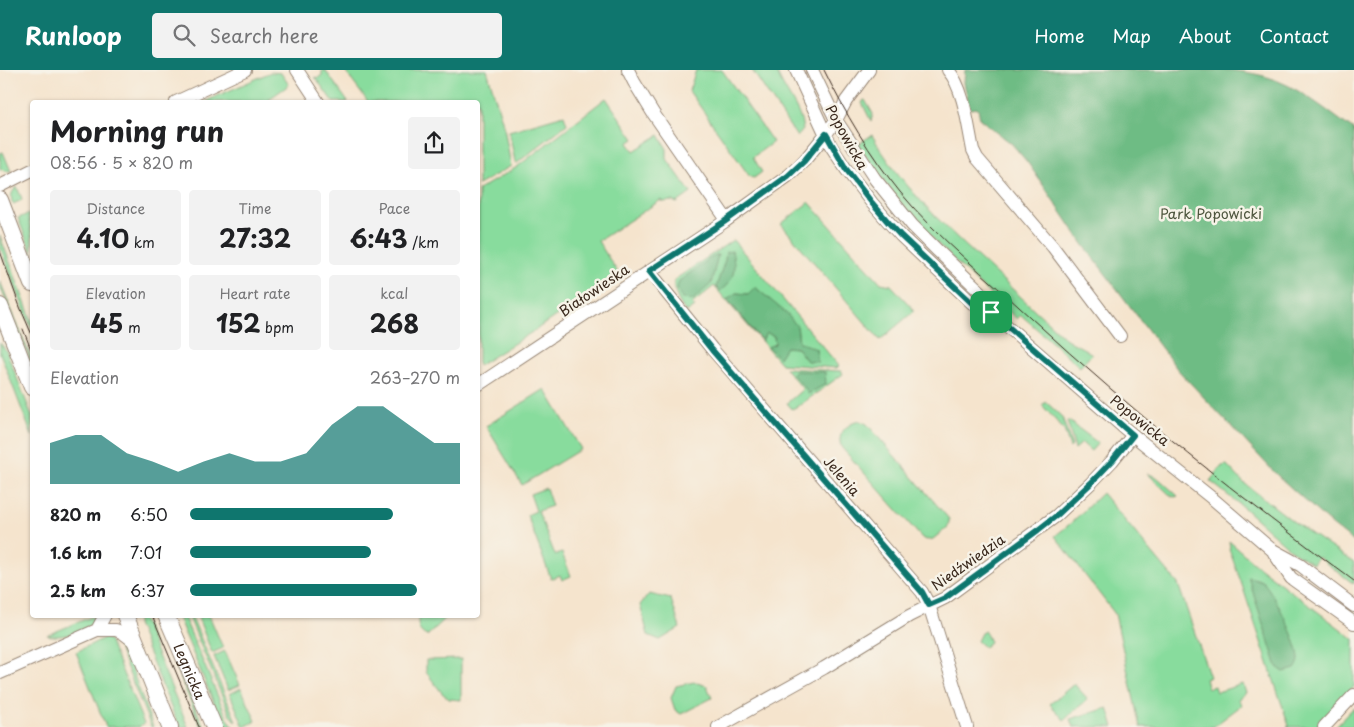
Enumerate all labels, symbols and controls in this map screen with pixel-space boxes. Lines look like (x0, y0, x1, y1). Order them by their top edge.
search box (152, 13, 502, 58)
text: Runloop (25, 17, 122, 53)
icon: search (170, 21, 198, 49)
text: Search here (210, 21, 318, 49)
text: Home (1034, 22, 1084, 49)
text: Map (1112, 22, 1151, 49)
text: About (1179, 22, 1231, 49)
text: Contact (1259, 22, 1329, 49)
street label: Popowicka (821, 101, 874, 173)
text: Morning run (50, 109, 224, 152)
button: share (408, 117, 460, 169)
text: 08:56 · 5 × 820 m (50, 150, 193, 174)
text: Distance (86, 198, 145, 219)
text: Time (238, 198, 272, 219)
text: Pace (379, 198, 410, 219)
park label: Park Popowicki (1160, 203, 1262, 224)
text: 4.10 (76, 219, 129, 257)
text: 27:32 (219, 219, 291, 257)
text: 6:43 (350, 219, 408, 257)
text: km (129, 232, 155, 253)
text: /km (408, 232, 439, 253)
street label: Białowieska (555, 259, 634, 321)
text: Elevation (85, 283, 146, 304)
text: Heart rate (220, 283, 290, 304)
text: kcal (380, 283, 408, 304)
pin (970, 291, 1012, 333)
icon: arrive (977, 298, 1005, 326)
text: 45 (91, 304, 123, 342)
text: 152 (216, 304, 261, 342)
text: 268 (370, 304, 419, 342)
text: m (123, 317, 141, 338)
text: bpm (261, 317, 294, 338)
text: Elevation (50, 365, 119, 389)
text: 263–270 m (370, 365, 460, 389)
street label: Popowicka (1106, 389, 1174, 451)
street label: Jelenia (819, 451, 866, 501)
text: 820 m (50, 502, 101, 526)
text: 6:50 (130, 502, 168, 526)
street label: Niedźwiedzia (927, 529, 1010, 595)
text: 1.6 km (50, 540, 102, 564)
text: 7:01 (130, 540, 162, 564)
text: 2.5 km (50, 578, 106, 602)
text: 6:37 (130, 578, 165, 602)
street label: Legnicka (169, 640, 211, 703)

